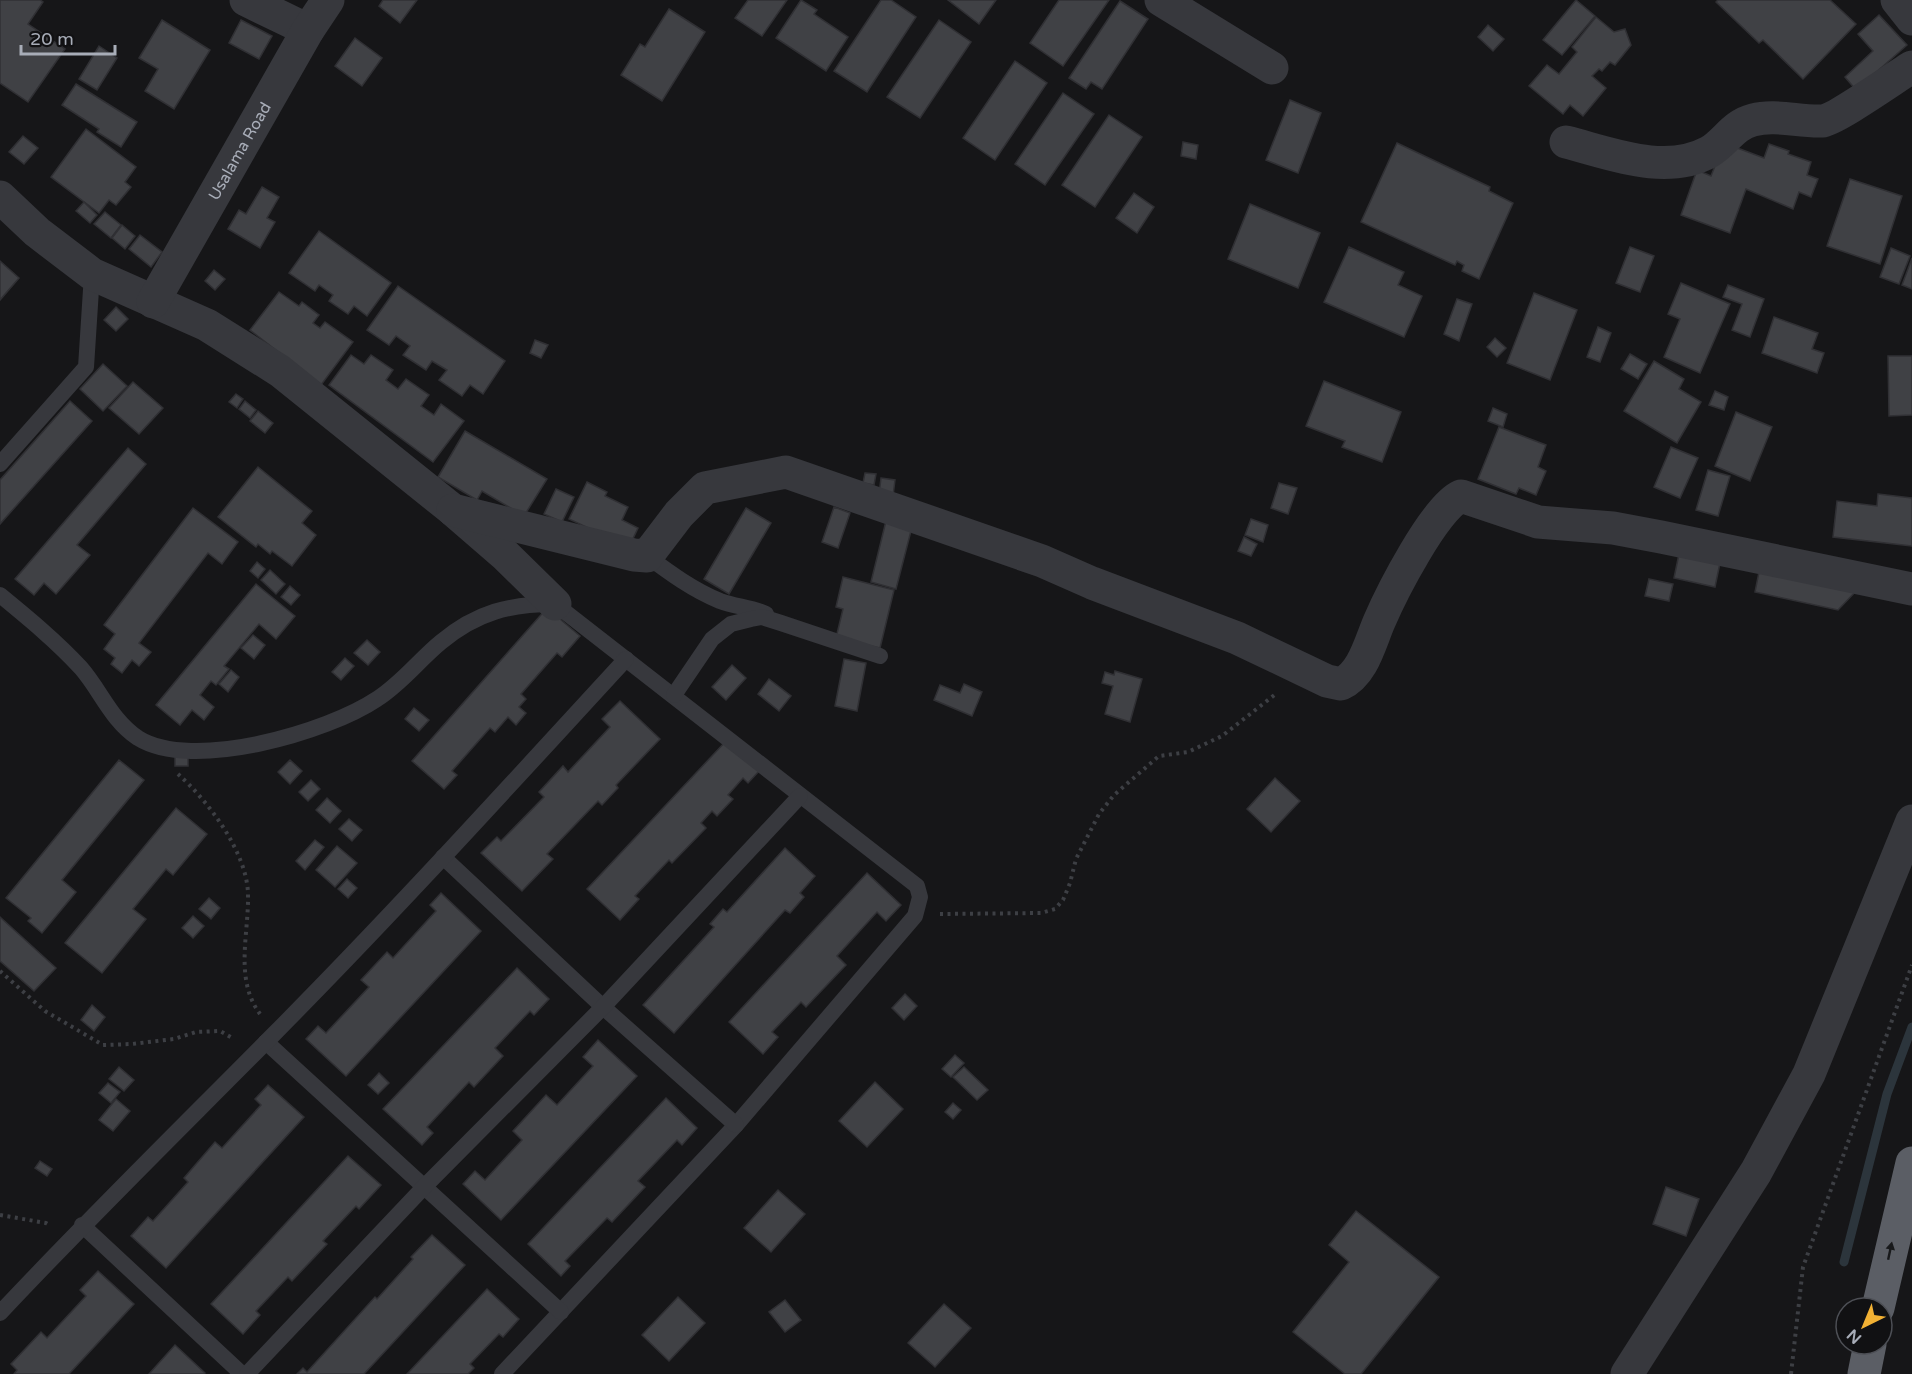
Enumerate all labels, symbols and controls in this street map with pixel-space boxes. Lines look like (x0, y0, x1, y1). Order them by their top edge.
scale bar (21, 18, 116, 56)
text: 20 m (30, 28, 74, 50)
street label: Usalama Road (204, 99, 276, 204)
one-way arrow (1886, 1242, 1896, 1260)
north arrow (1834, 1296, 1894, 1356)
text: N (1843, 1325, 1866, 1348)

